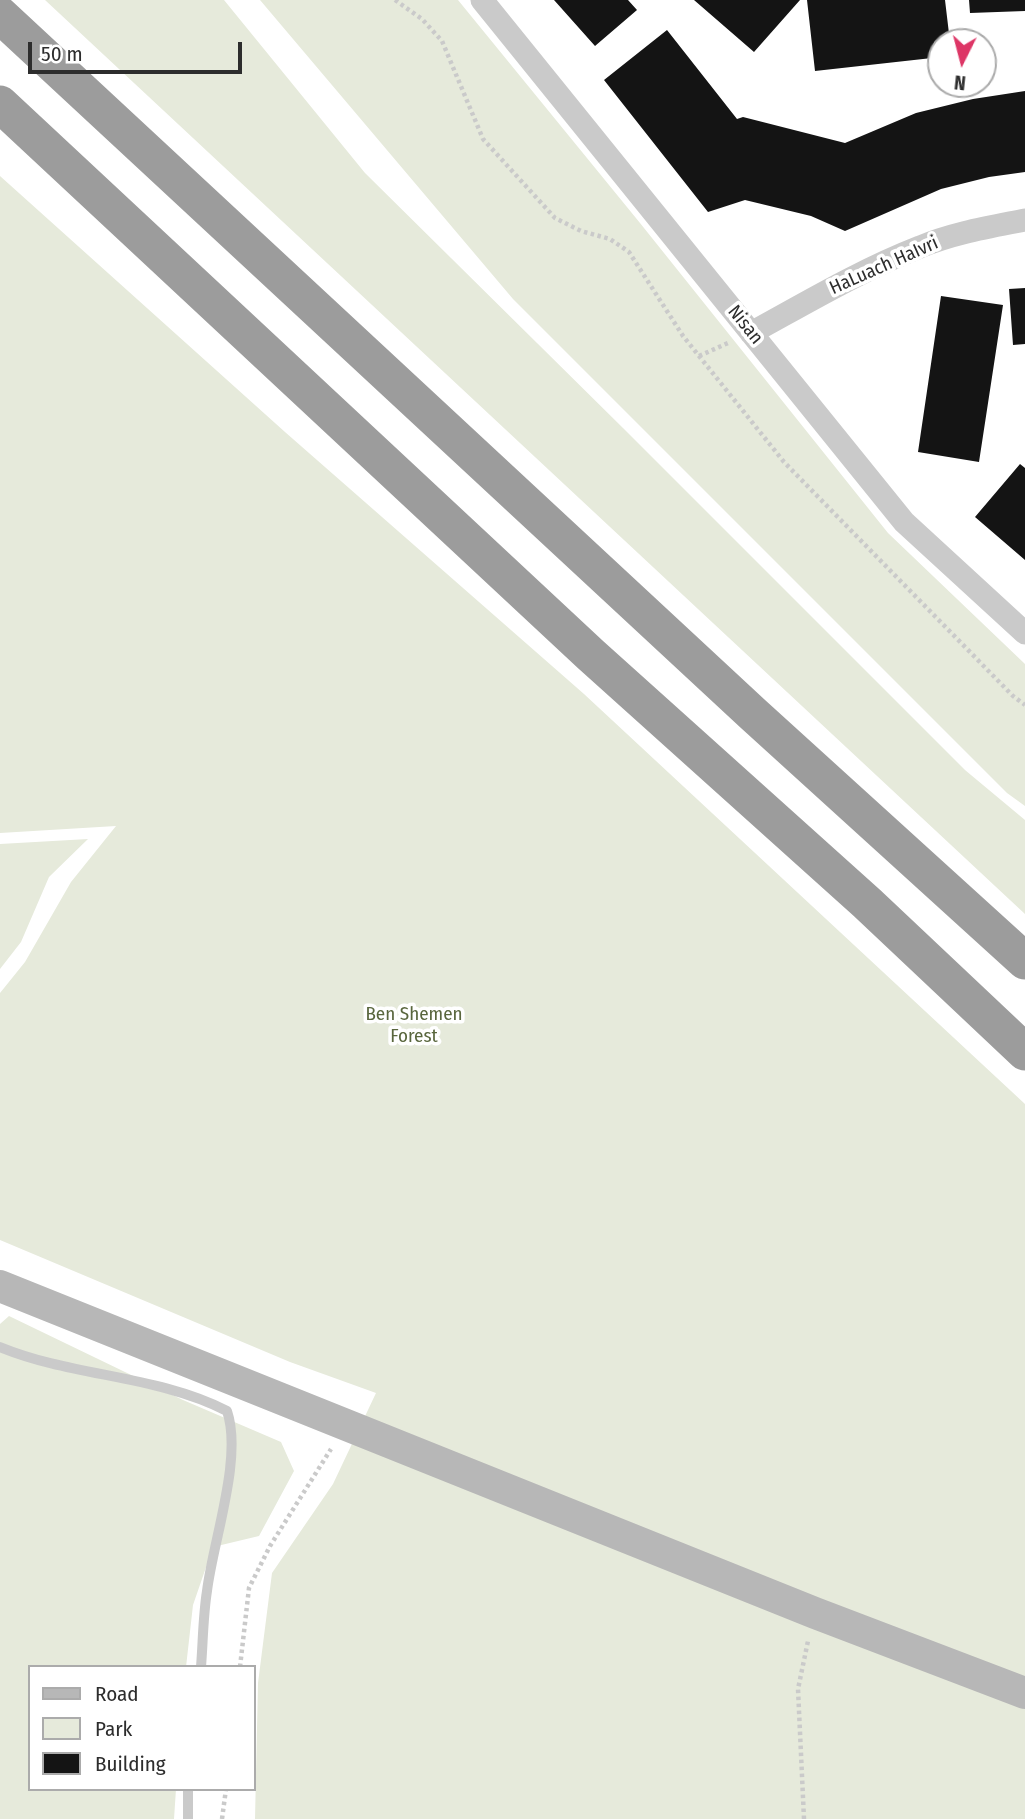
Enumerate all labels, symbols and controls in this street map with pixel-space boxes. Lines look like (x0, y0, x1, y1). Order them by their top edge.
scale bar (32, 28, 245, 72)
north arrow (927, 28, 997, 98)
text: 50 m (41, 41, 83, 67)
text: N (953, 70, 967, 94)
street label: HaLuach HaIvri (826, 232, 942, 300)
street label: Nisan (722, 301, 768, 349)
park label: Ben Shemen Forest (365, 1004, 463, 1048)
legend (28, 1665, 256, 1791)
text: Road (95, 1681, 139, 1707)
text: Park (95, 1716, 132, 1742)
text: Building (95, 1751, 166, 1777)

